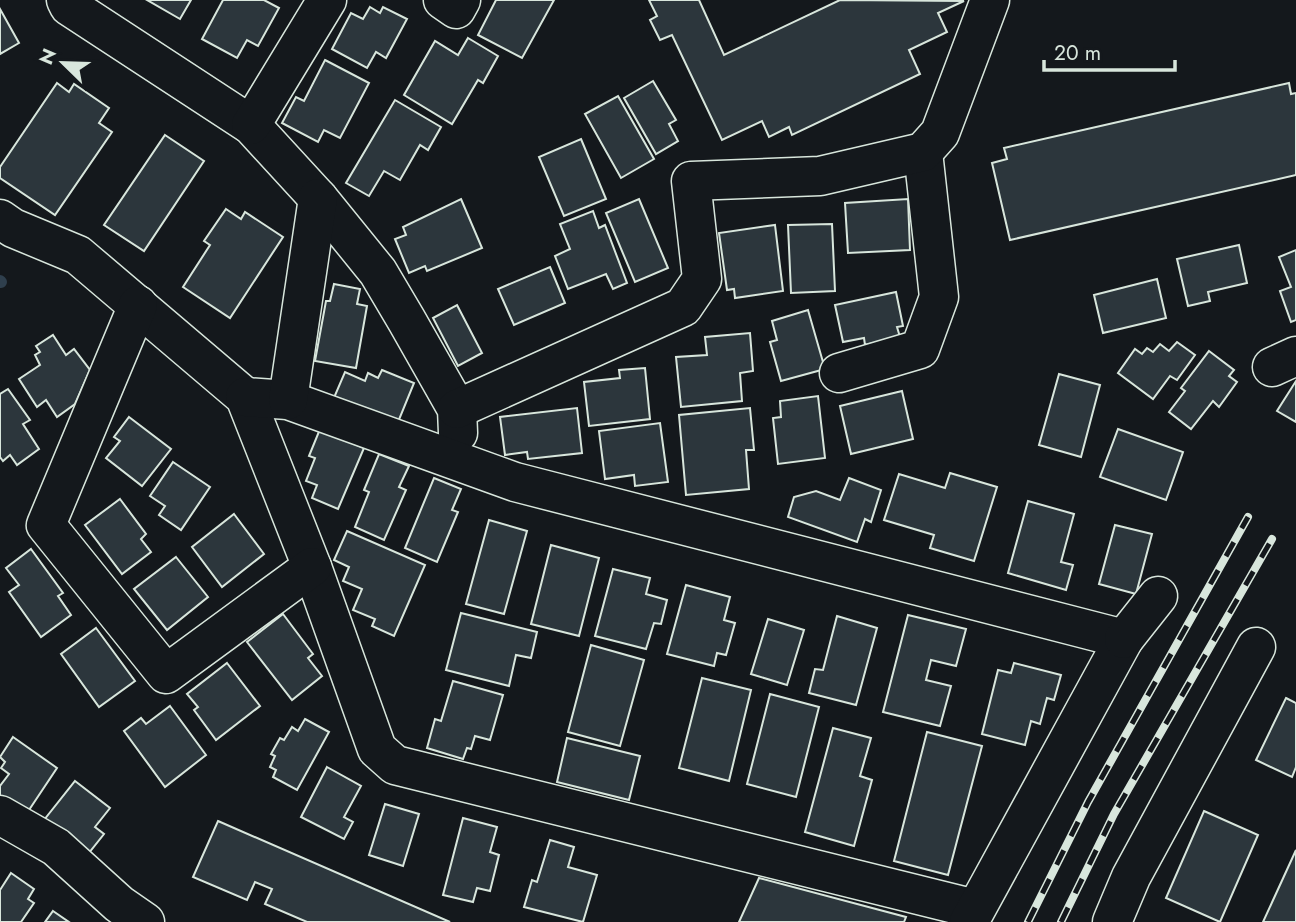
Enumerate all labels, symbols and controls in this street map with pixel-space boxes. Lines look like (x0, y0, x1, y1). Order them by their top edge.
north arrow (28, 28, 98, 98)
scale bar (1044, 28, 1175, 72)
text: 20 m (1054, 38, 1101, 68)
text: N (32, 44, 63, 69)

